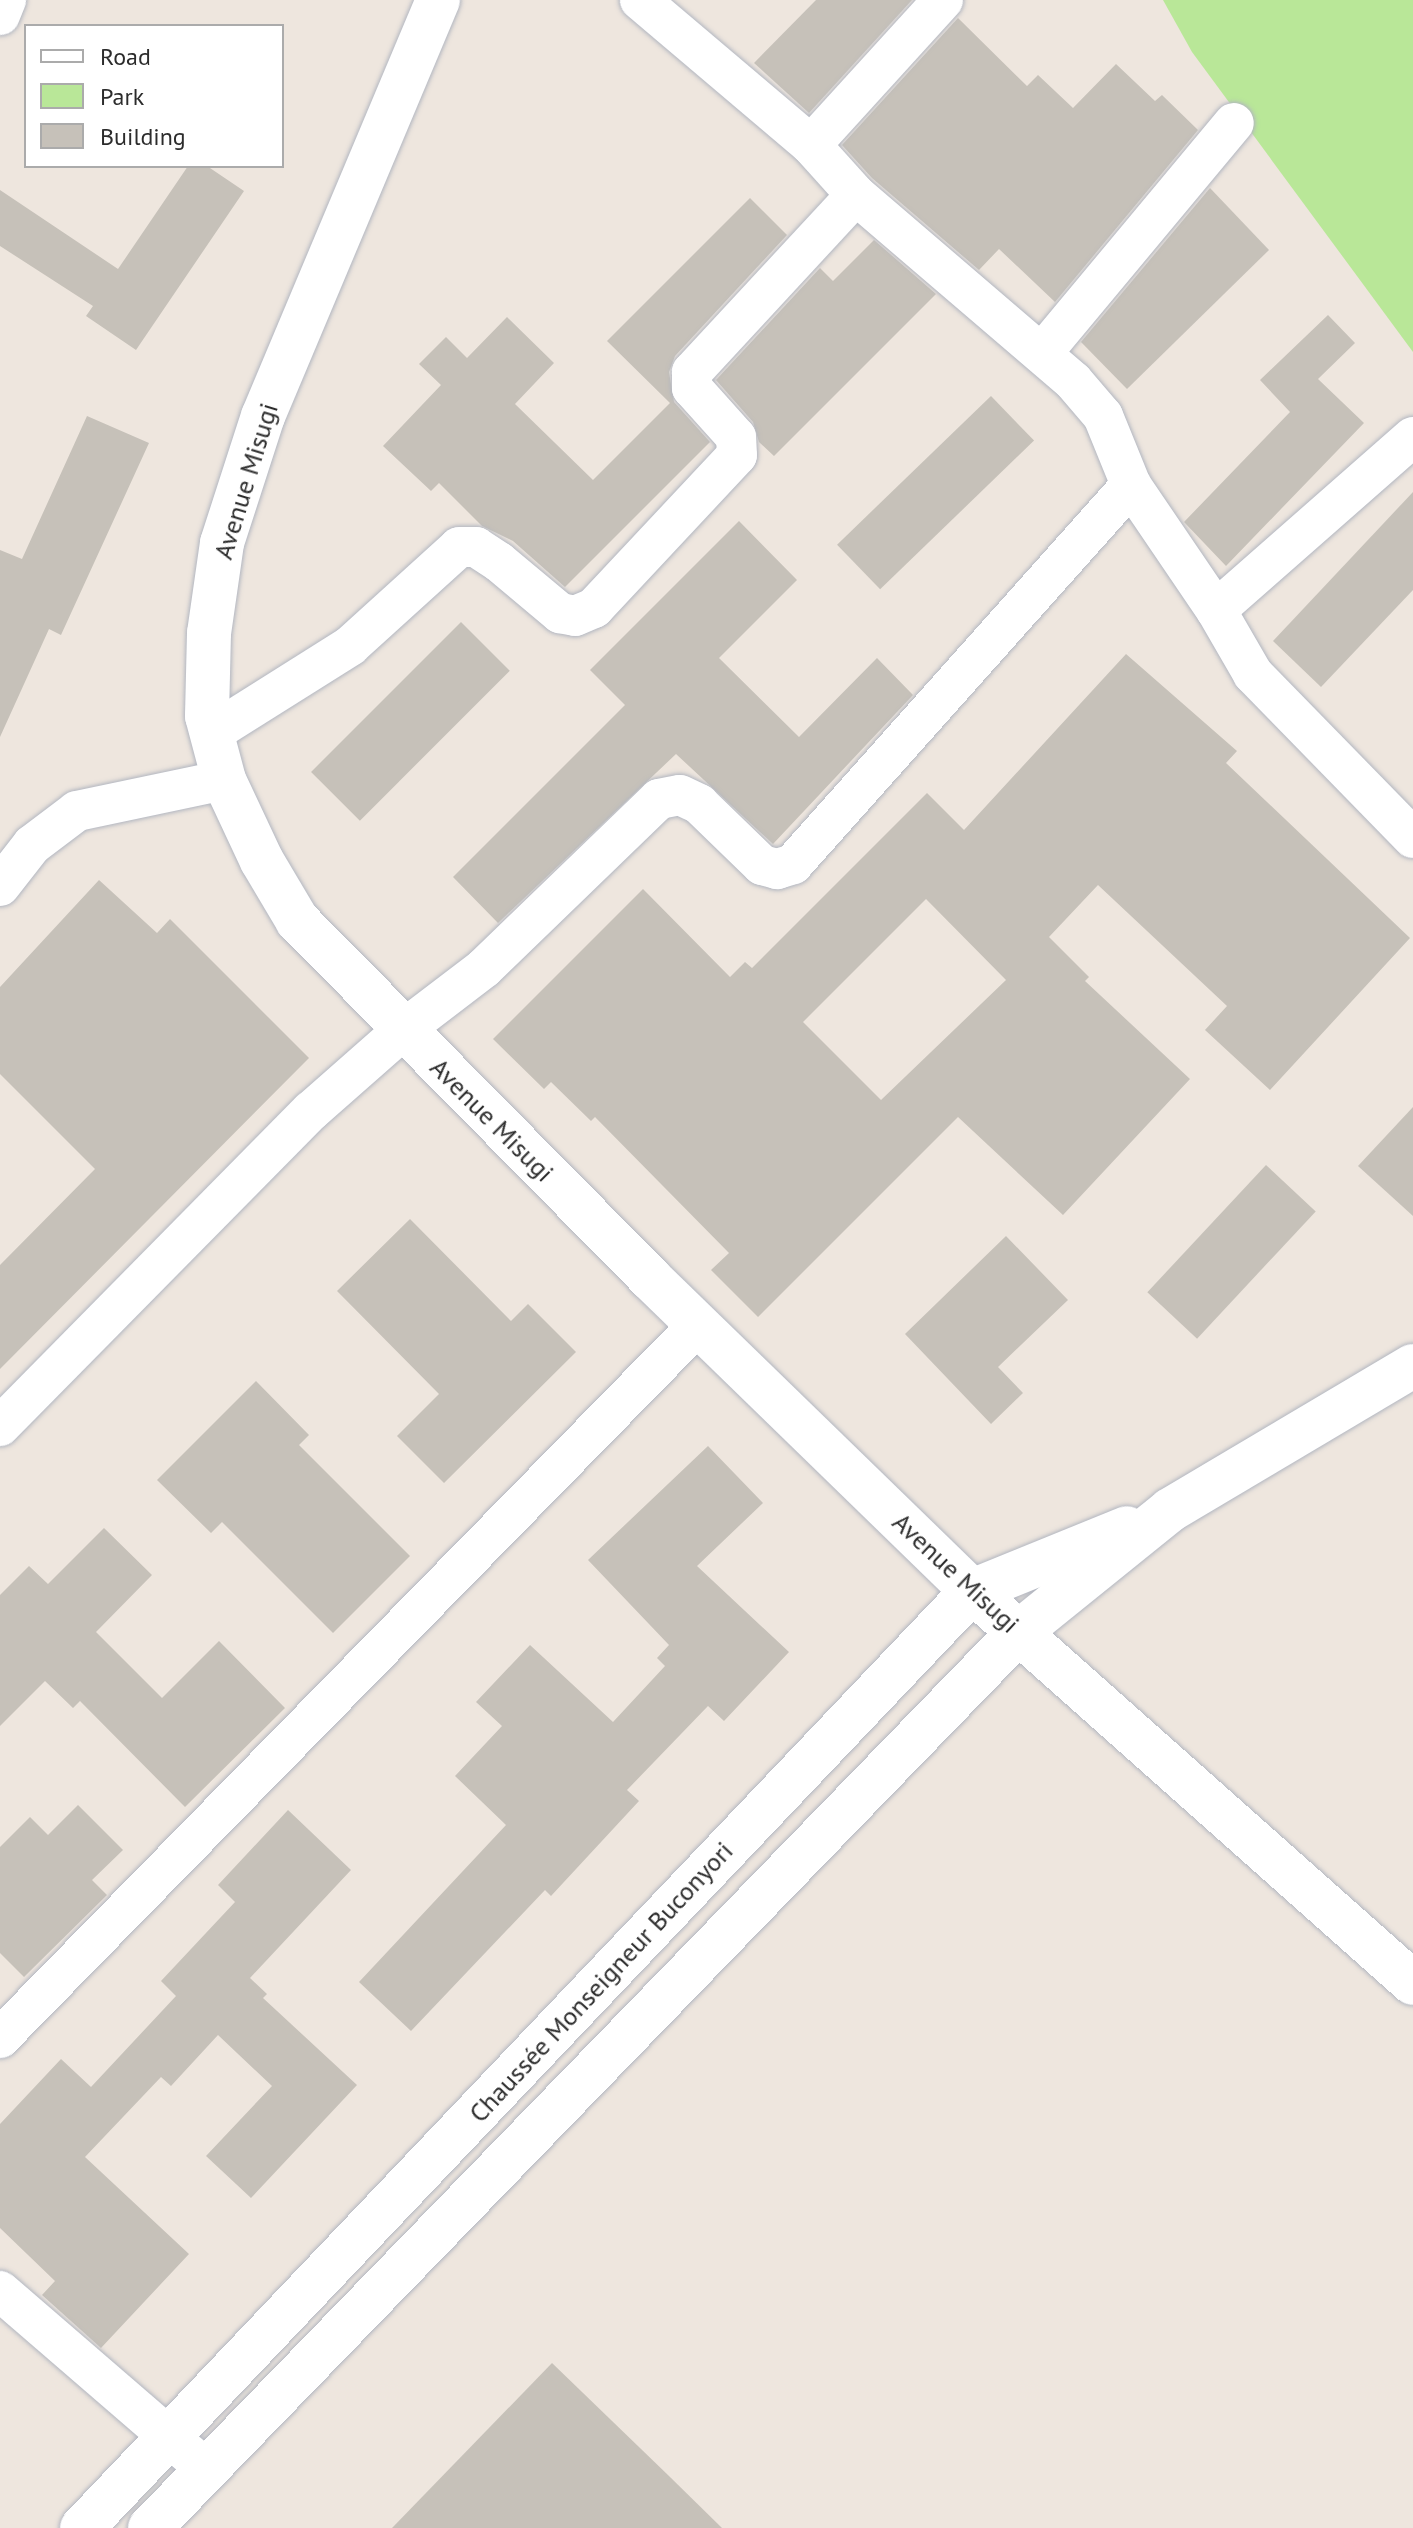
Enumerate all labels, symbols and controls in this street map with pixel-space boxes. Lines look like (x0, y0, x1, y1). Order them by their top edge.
legend (24, 24, 284, 168)
text: Road (100, 41, 151, 72)
text: Park (100, 81, 144, 112)
text: Building (100, 121, 186, 152)
street label: Avenue Misugi (207, 399, 285, 563)
street label: Avenue Misugi (424, 1052, 560, 1188)
street label: Avenue Misugi (886, 1506, 1026, 1640)
street label: Chaussée Monseigneur Buconyori (463, 1835, 739, 2129)

